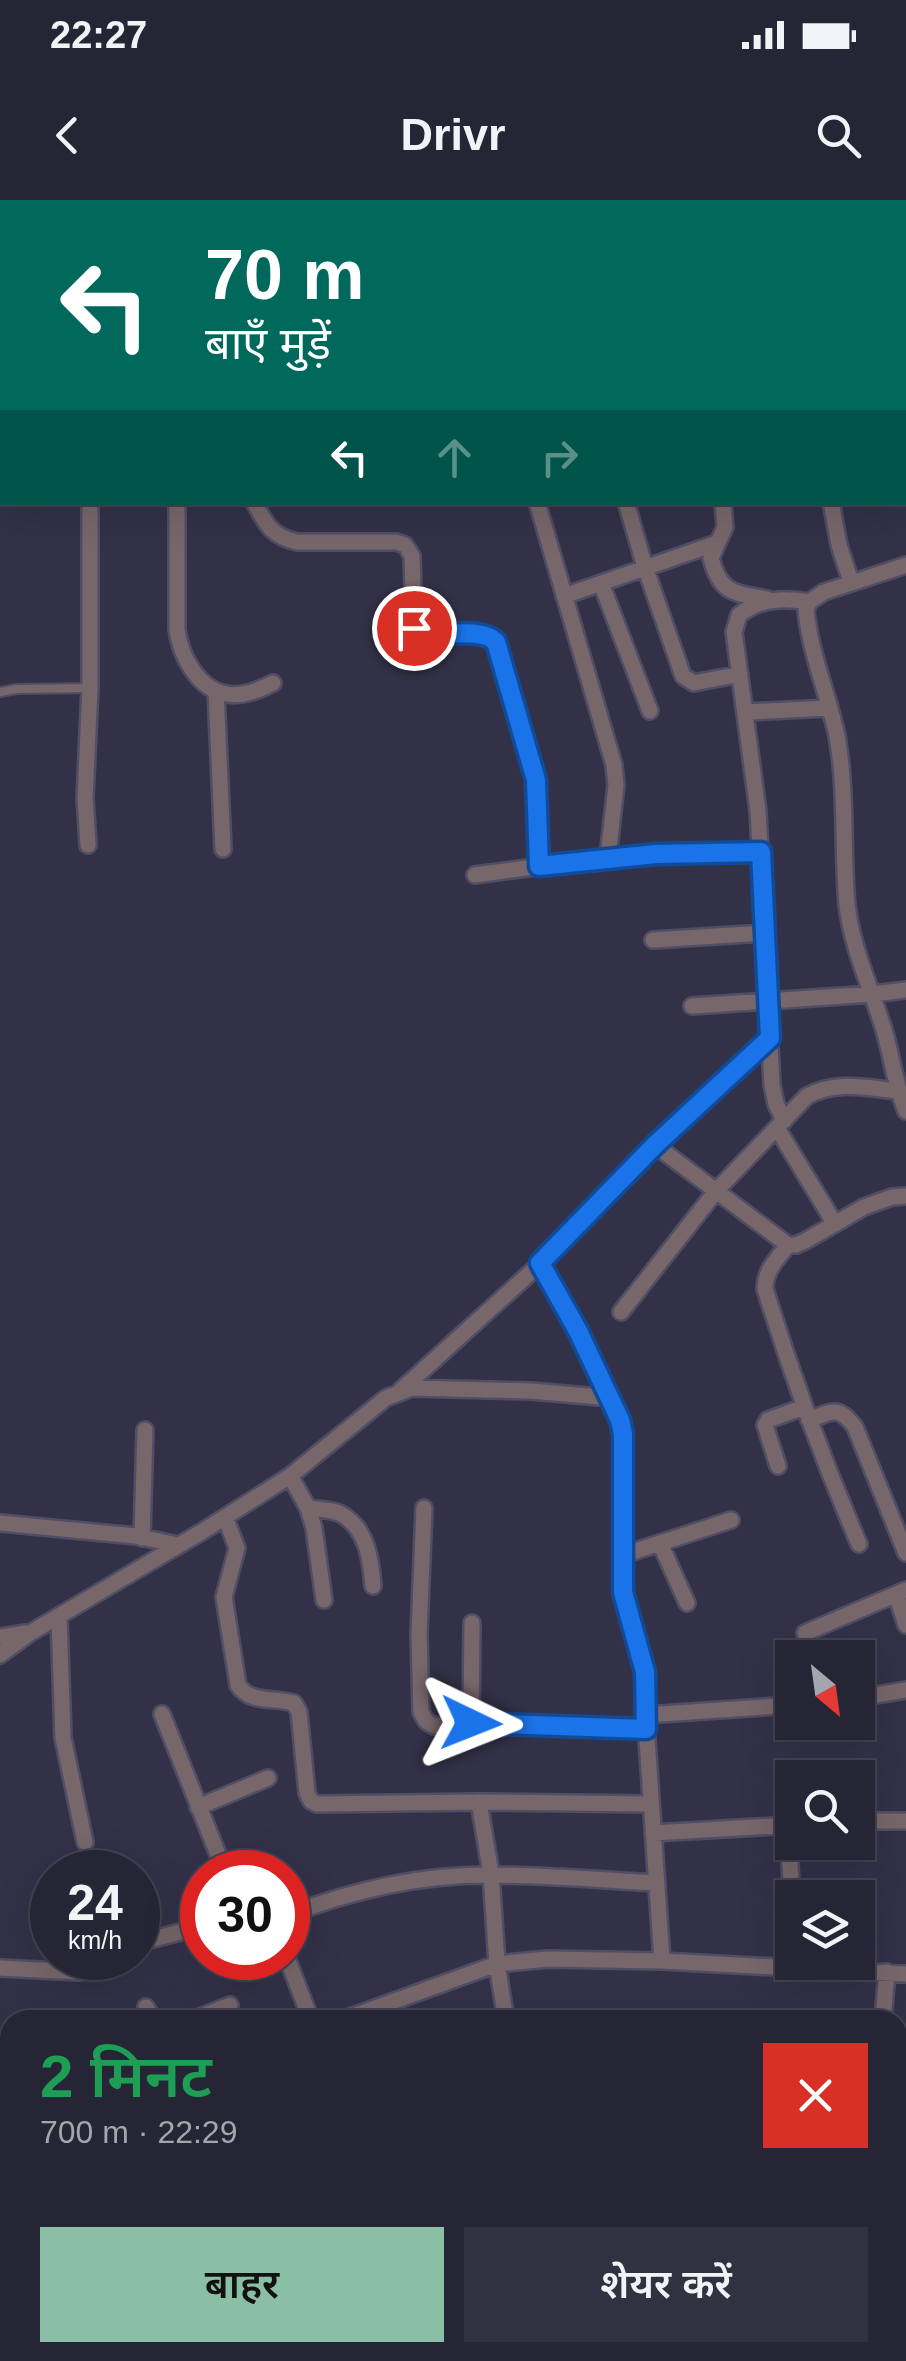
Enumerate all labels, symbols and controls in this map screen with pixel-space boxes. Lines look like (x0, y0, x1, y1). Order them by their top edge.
text: 22:27 (50, 14, 147, 56)
icon: back (40, 108, 95, 163)
icon: search (811, 108, 866, 163)
text: Drivr (400, 109, 506, 160)
text: 70 m (205, 236, 365, 314)
icon: left (40, 240, 170, 370)
text: बाएँ मुड़ें (205, 318, 331, 369)
icon: left (322, 430, 377, 485)
icon: ahead (427, 430, 482, 485)
icon: right (532, 430, 587, 485)
pin (372, 586, 457, 671)
icon: arrive (387, 601, 442, 656)
north arrow (775, 1640, 875, 1740)
map controls (775, 1640, 875, 1980)
position arrow (419, 1671, 523, 1775)
button: search (775, 1760, 875, 1860)
speed limit sign: 30 (180, 1850, 310, 1980)
text: 24 (67, 1875, 123, 1931)
button: layers (775, 1880, 875, 1980)
text: km/h (68, 1926, 122, 1954)
text: 2 मिनट (40, 2043, 212, 2110)
button: close (763, 2043, 868, 2148)
text: 700 m · 22:29 (40, 2114, 237, 2150)
button: बाहर (40, 2227, 444, 2342)
button: शेयर करें (464, 2227, 868, 2342)

